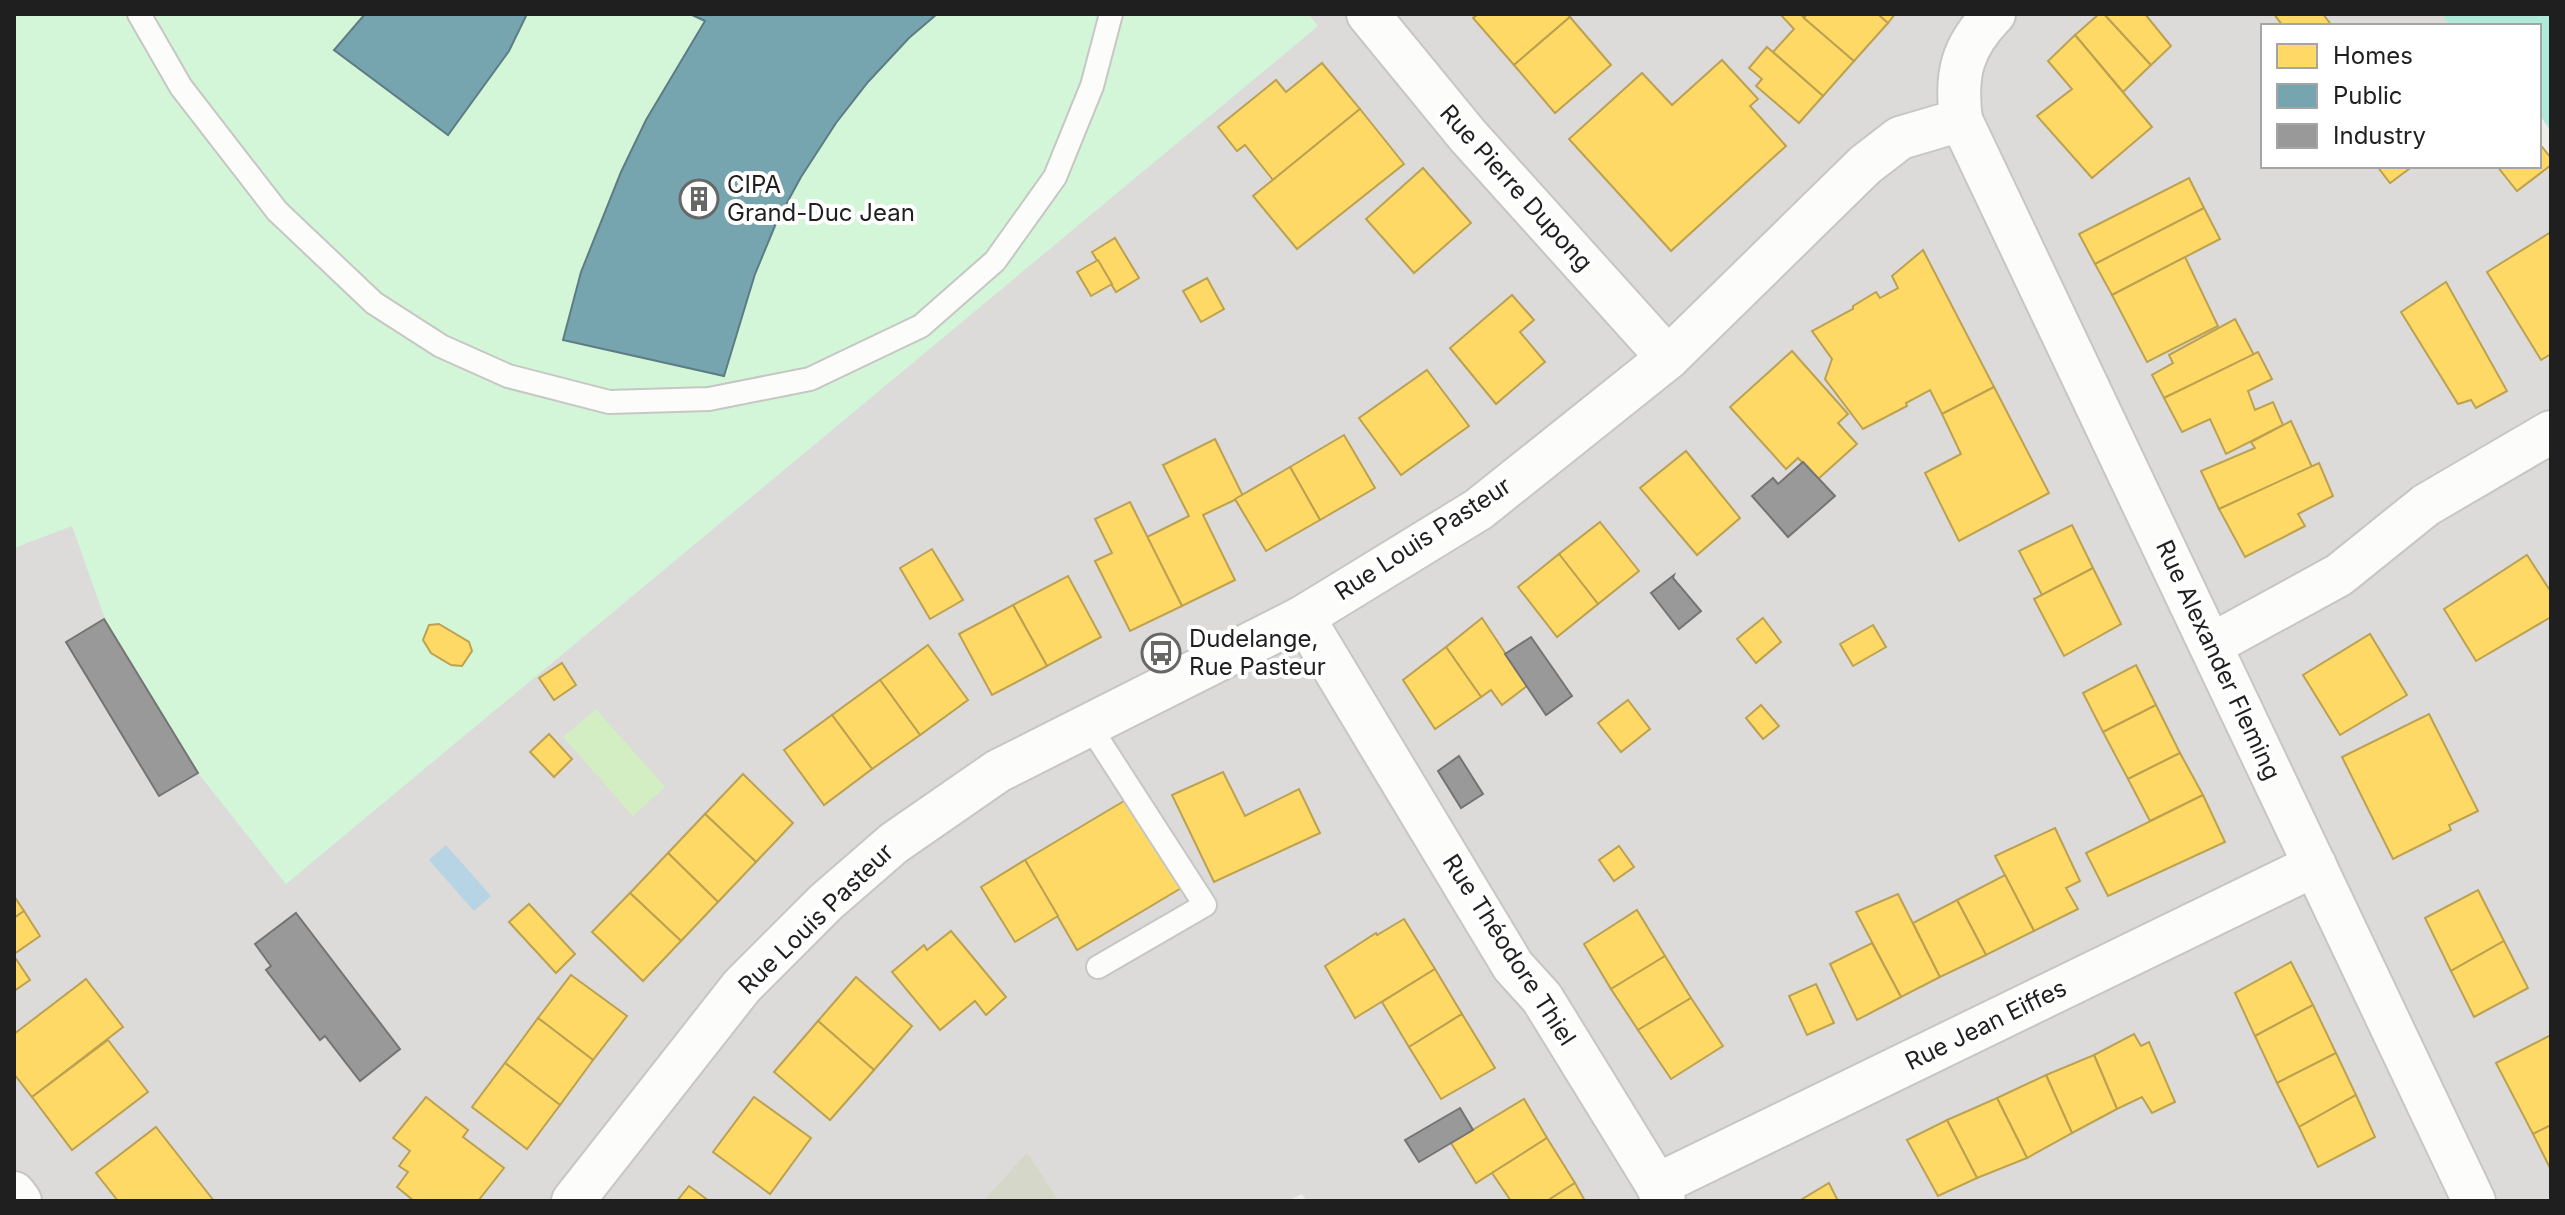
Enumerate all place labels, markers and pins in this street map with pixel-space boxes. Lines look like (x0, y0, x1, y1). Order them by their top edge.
place label: CIPA Grand-Duc Jean (727, 170, 915, 227)
building icon: CIPA Grand-Duc Jean (678, 178, 720, 220)
place label: Dudelange, Rue Pasteur (1189, 624, 1326, 681)
bus stop icon: Dudelange, Rue Pasteur (1140, 632, 1182, 674)

